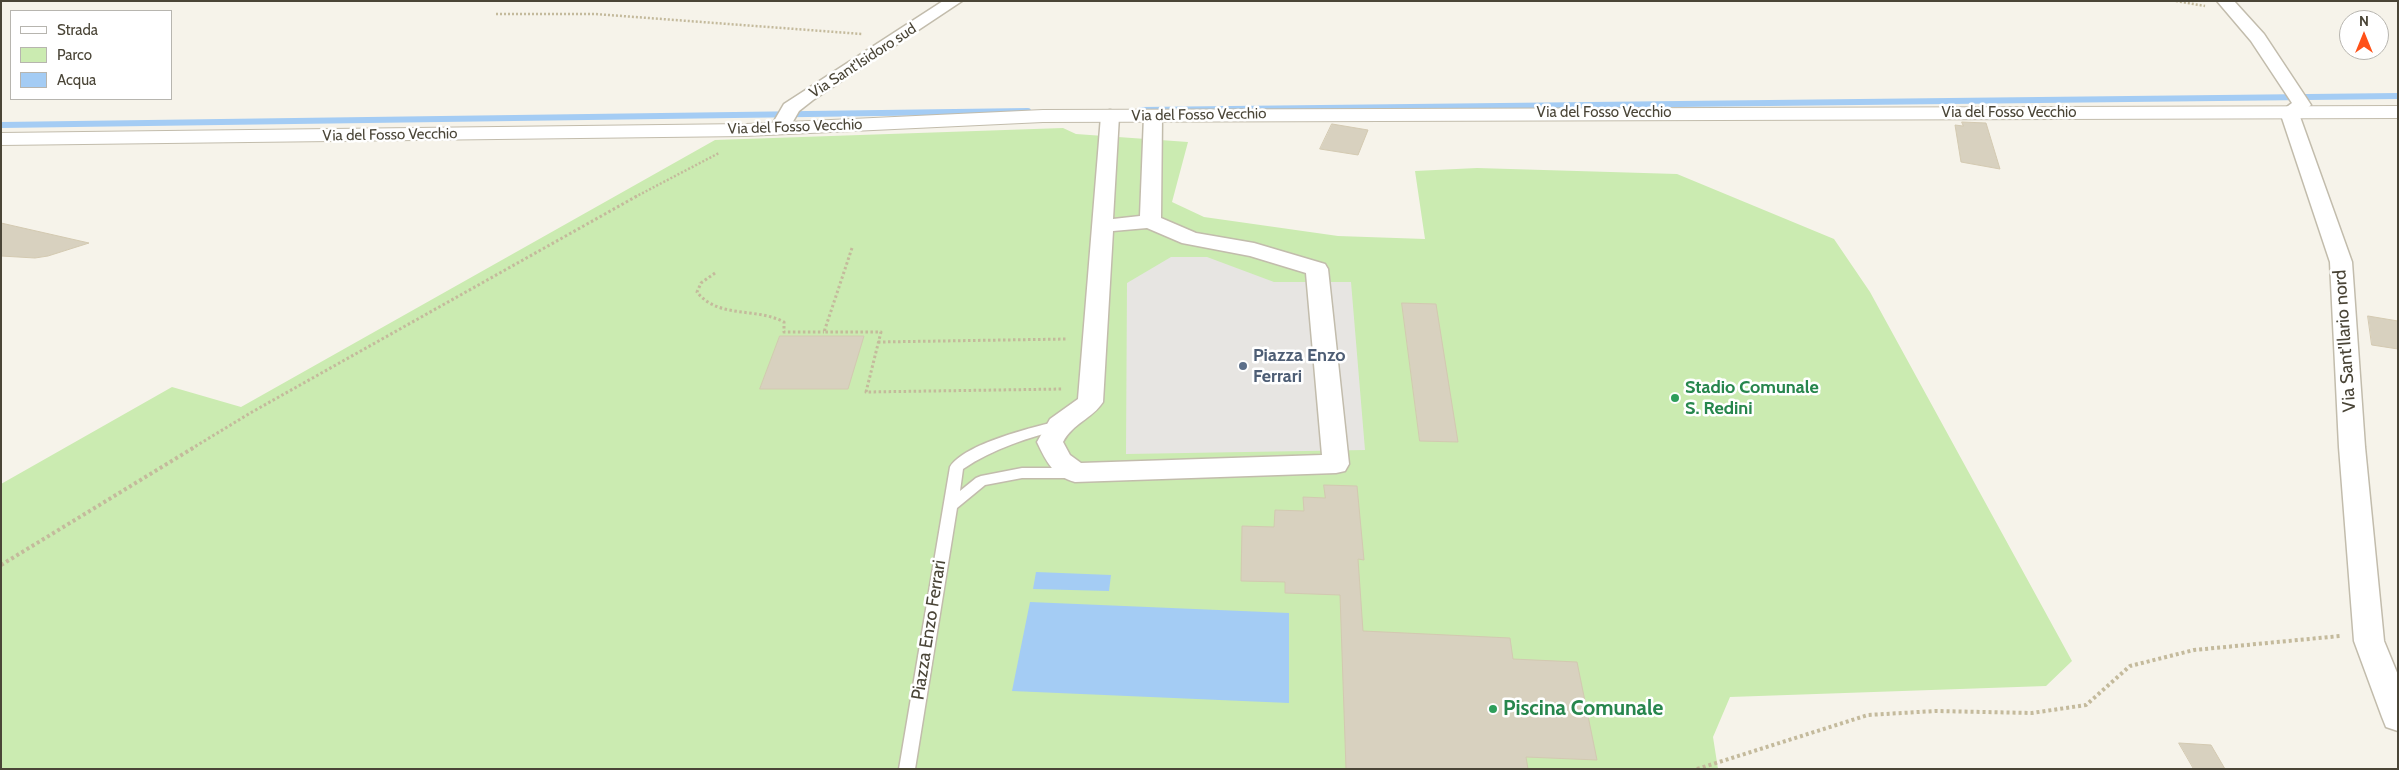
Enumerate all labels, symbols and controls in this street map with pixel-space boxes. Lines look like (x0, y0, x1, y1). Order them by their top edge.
legend (10, 10, 172, 100)
north arrow (2339, 10, 2389, 60)
text: N (2359, 12, 2369, 30)
street label: Via Sant'Isidoro sud (806, 20, 920, 102)
text: Strada (57, 21, 98, 39)
text: Parco (57, 46, 92, 64)
text: Acqua (57, 71, 96, 89)
street label: Via del Fosso Vecchio (1537, 104, 1671, 122)
street label: Via del Fosso Vecchio (1942, 104, 2076, 122)
street label: Via del Fosso Vecchio (1131, 105, 1267, 125)
street label: Via del Fosso Vecchio (727, 116, 863, 138)
street label: Via del Fosso Vecchio (322, 125, 458, 145)
street label: Via Sant'Ilario nord (2329, 269, 2361, 413)
place label: Piazza Enzo Ferrari (1253, 345, 1346, 388)
marker: Piazza Enzo Ferrari (1237, 360, 1249, 372)
place label: Stadio Comunale S. Redini (1685, 377, 1819, 419)
marker: Stadio Comunale S. Redini (1669, 392, 1681, 404)
street label: Piazza Enzo Ferrari (907, 558, 951, 702)
place label: Piscina Comunale (1503, 696, 1663, 722)
marker: Piscina Comunale (1487, 703, 1499, 715)

